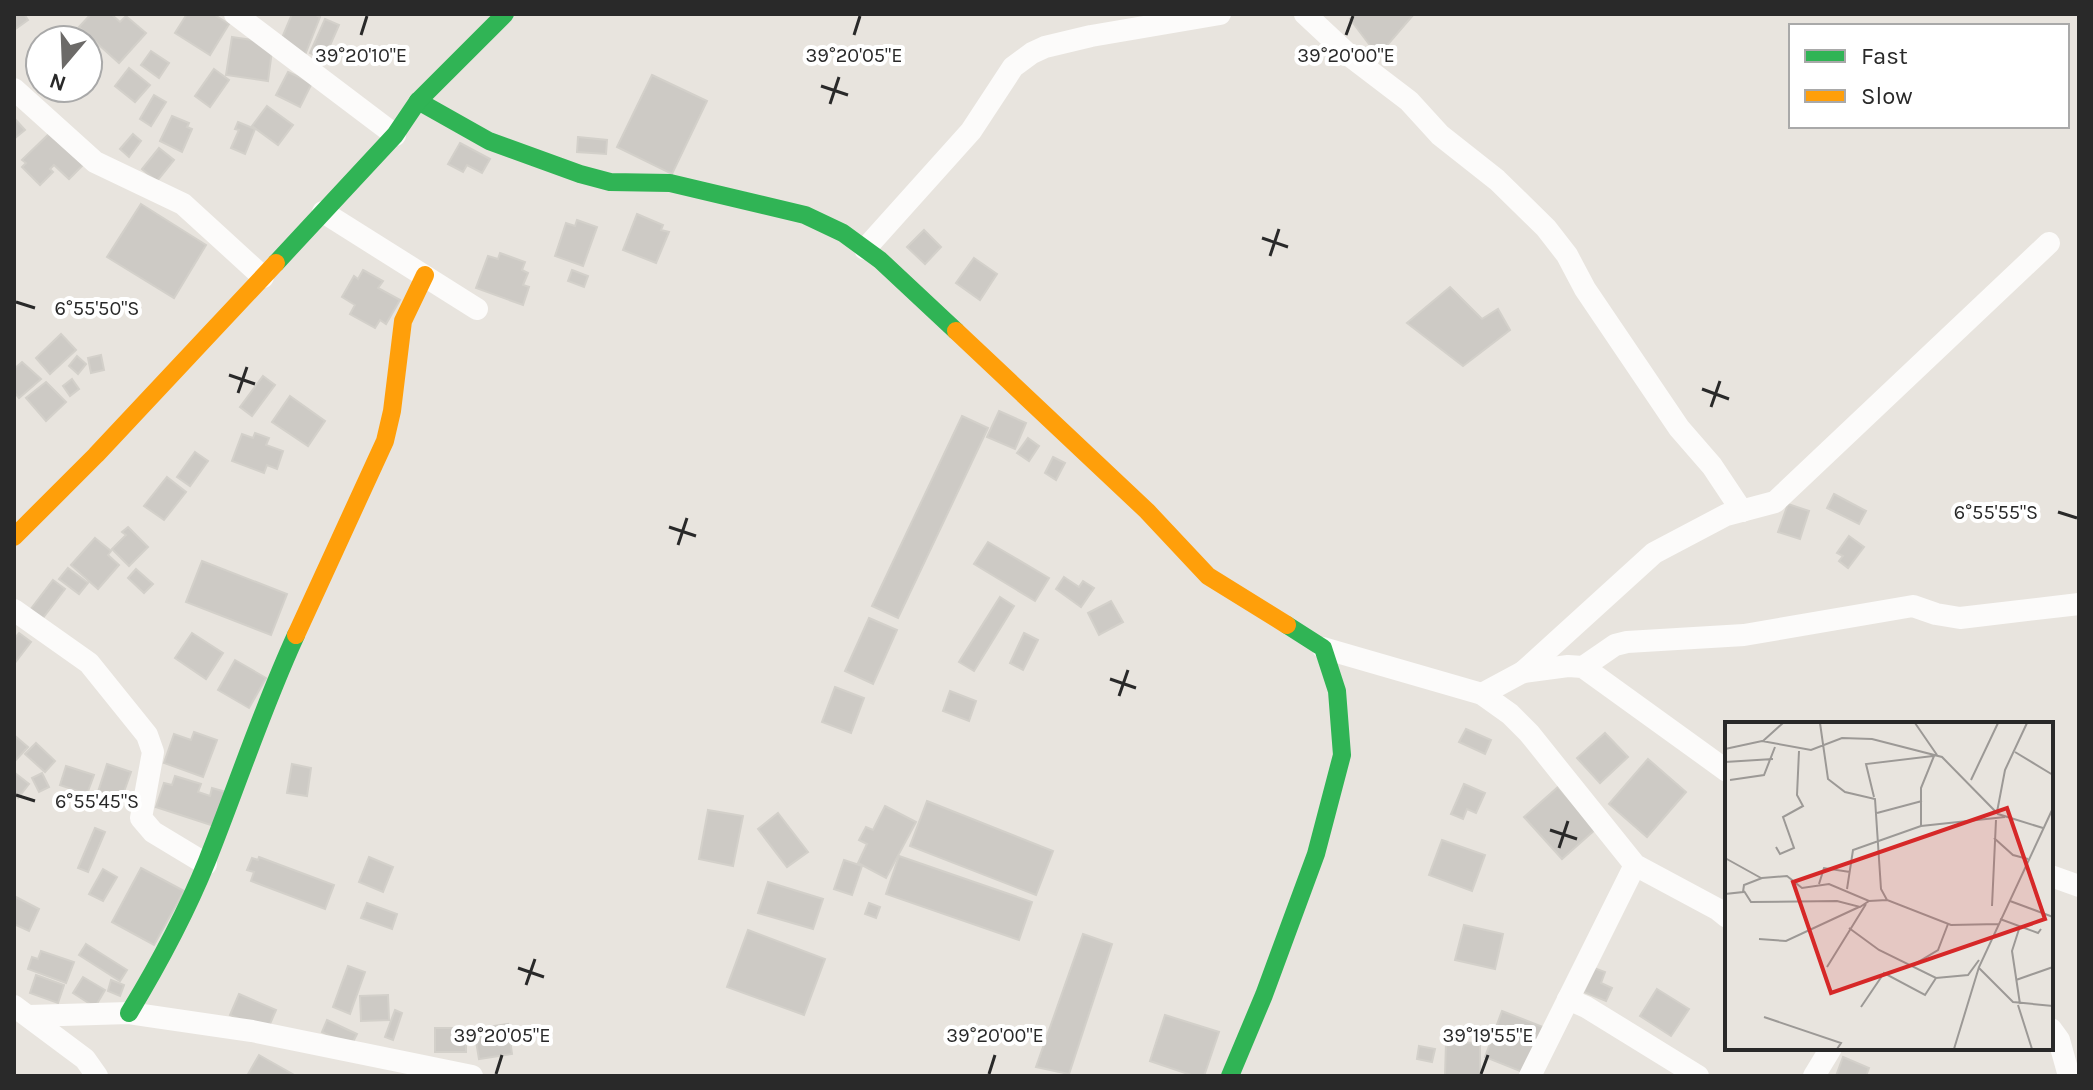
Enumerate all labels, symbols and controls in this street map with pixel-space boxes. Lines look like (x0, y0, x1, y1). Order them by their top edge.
north arrow (24, 24, 104, 104)
legend (1789, 24, 2069, 128)
text: Fast (1861, 42, 1908, 70)
text: 39°20'10"E (315, 44, 407, 67)
text: 39°20'05"E (806, 44, 902, 67)
text: 39°20'00"E (1297, 44, 1395, 67)
text: N (46, 67, 70, 97)
text: Slow (1861, 82, 1913, 110)
text: 6°55'50"S (55, 297, 139, 320)
text: 6°55'55"S (1954, 501, 2038, 524)
inset map (1725, 722, 2053, 1050)
text: 6°55'45"S (55, 790, 139, 813)
text: 39°20'05"E (454, 1024, 550, 1047)
text: 39°20'00"E (946, 1024, 1044, 1047)
text: 39°19'55"E (1442, 1024, 1534, 1047)

